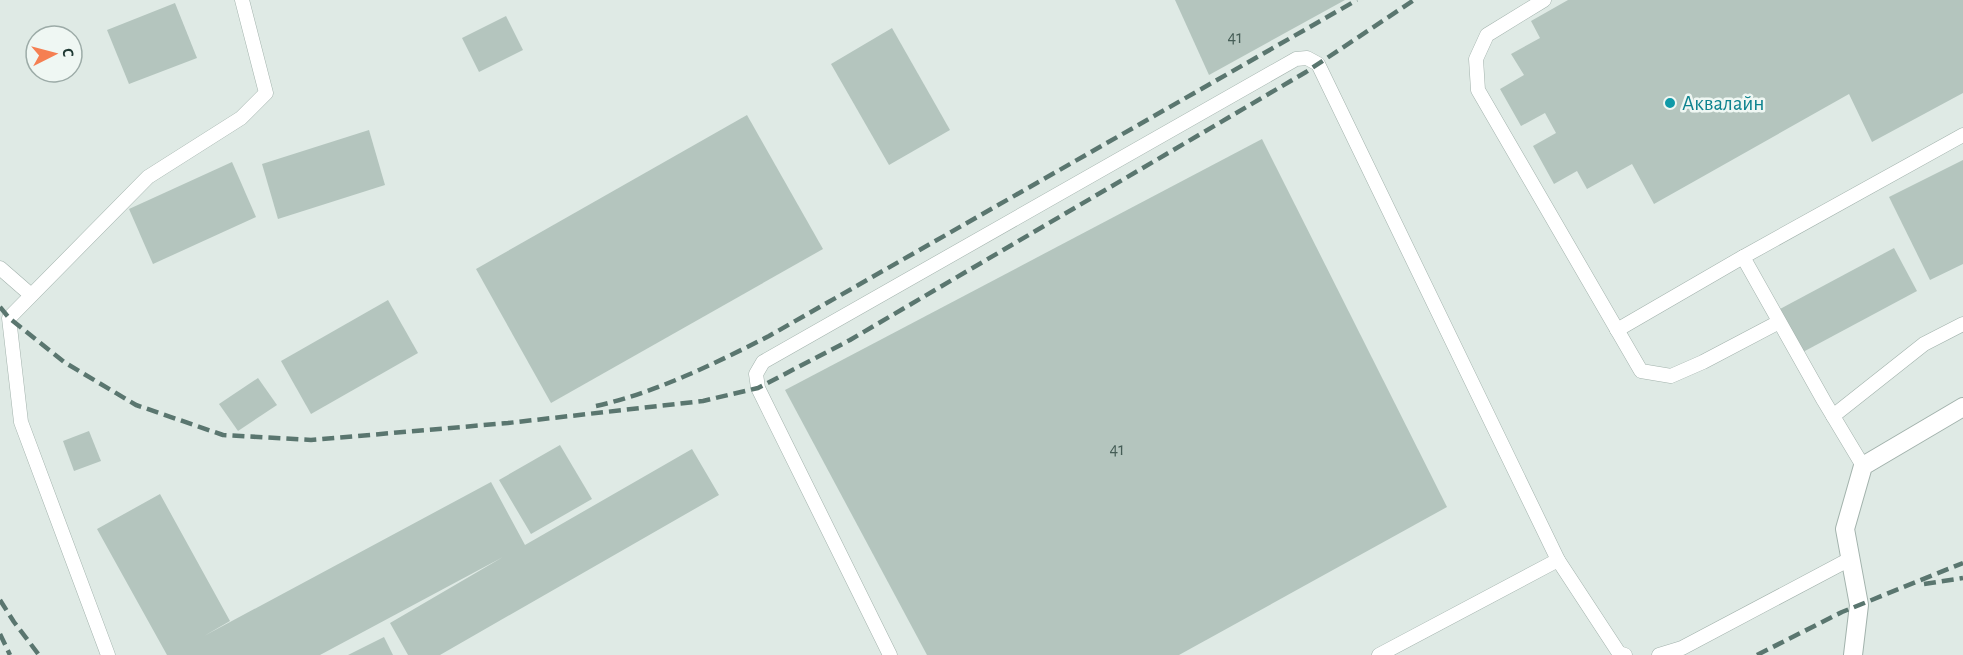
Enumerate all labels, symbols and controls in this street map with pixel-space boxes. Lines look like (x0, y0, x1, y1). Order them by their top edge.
north arrow (24, 24, 84, 84)
house number: 41 (1228, 29, 1242, 47)
text: С (60, 47, 76, 58)
place label: Аквалайн (1682, 93, 1764, 114)
marker: Аквалайн (1663, 96, 1677, 110)
house number: 41 (1110, 441, 1124, 459)

